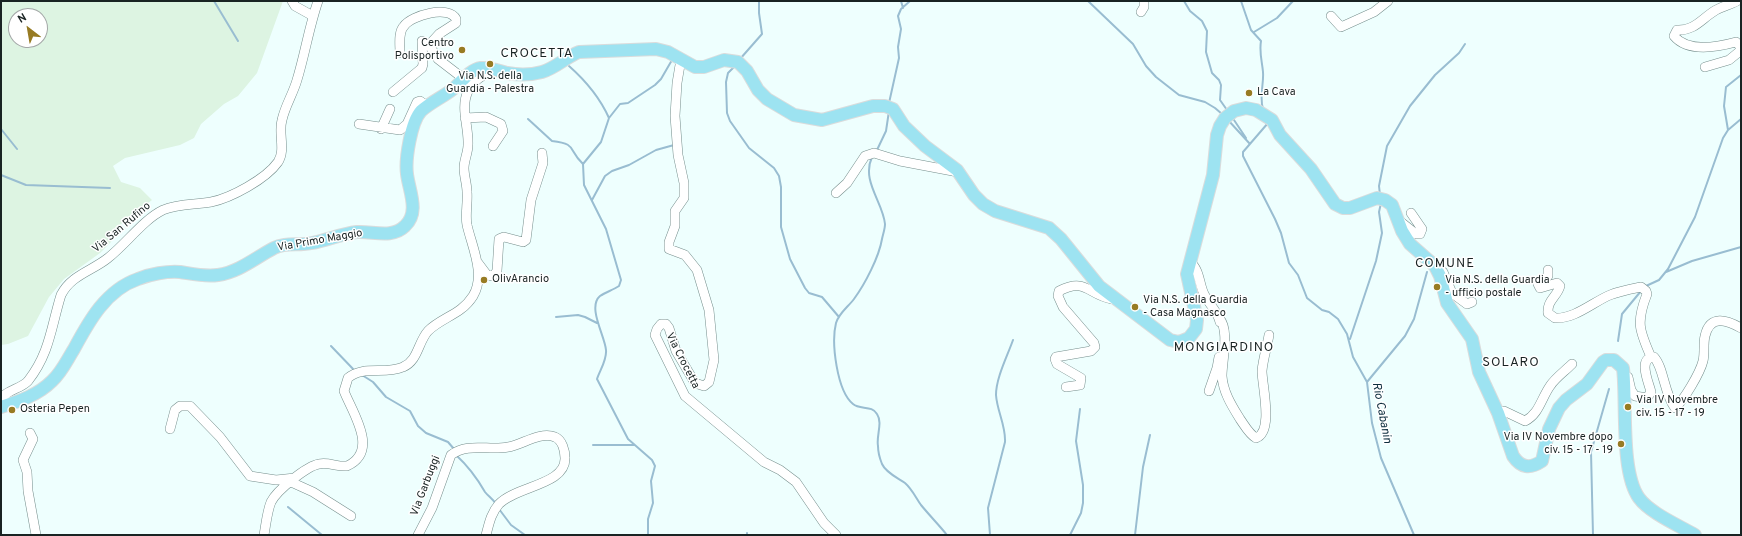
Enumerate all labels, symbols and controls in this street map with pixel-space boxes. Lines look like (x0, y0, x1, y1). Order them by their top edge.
north arrow (8, 8, 48, 48)
text: N (15, 11, 29, 27)
place label: Centro Polisportivo (395, 37, 454, 63)
marker: Centro Polisportivo (457, 45, 467, 55)
district label: CROCETTA (500, 46, 574, 62)
marker: Via N.S. della Guardia - Palestra (485, 59, 495, 69)
place label: Via N.S. della Guardia - Palestra (446, 70, 534, 96)
place label: La Cava (1257, 86, 1296, 100)
marker: La Cava (1244, 88, 1254, 98)
street label: Via San Rufino (90, 200, 154, 256)
street label: Via Primo Maggio (276, 227, 364, 255)
district label: COMUNE (1415, 256, 1475, 272)
place label: OlivArancio (492, 273, 549, 287)
place label: Via N.S. della Guardia - ufficio postale (1445, 274, 1550, 300)
marker: OlivArancio (479, 275, 489, 285)
marker: Via N.S. della Guardia - ufficio postale (1432, 282, 1442, 292)
place label: Via N.S. della Guardia - Casa Magnasco (1143, 294, 1248, 320)
marker: Via N.S. della Guardia - Casa Magnasco (1130, 302, 1140, 312)
street label: Via Crocetta (662, 331, 702, 391)
district label: MONGIARDINO (1174, 340, 1274, 356)
district label: SOLARO (1482, 355, 1540, 371)
water label: Rio Cabanin (1368, 381, 1394, 445)
place label: Via IV Novembre civ. 15 - 17 - 19 (1636, 394, 1718, 420)
marker: Via IV Novembre civ. 15 - 17 - 19 (1623, 402, 1633, 412)
place label: Osteria Pepen (20, 403, 90, 417)
marker: Osteria Pepen (7, 405, 17, 415)
place label: Via IV Novembre dopo civ. 15 - 17 - 19 (1504, 431, 1613, 457)
marker: Via IV Novembre dopo civ. 15 - 17 - 19 (1616, 439, 1626, 449)
street label: Via Garbuggi (408, 454, 444, 518)

